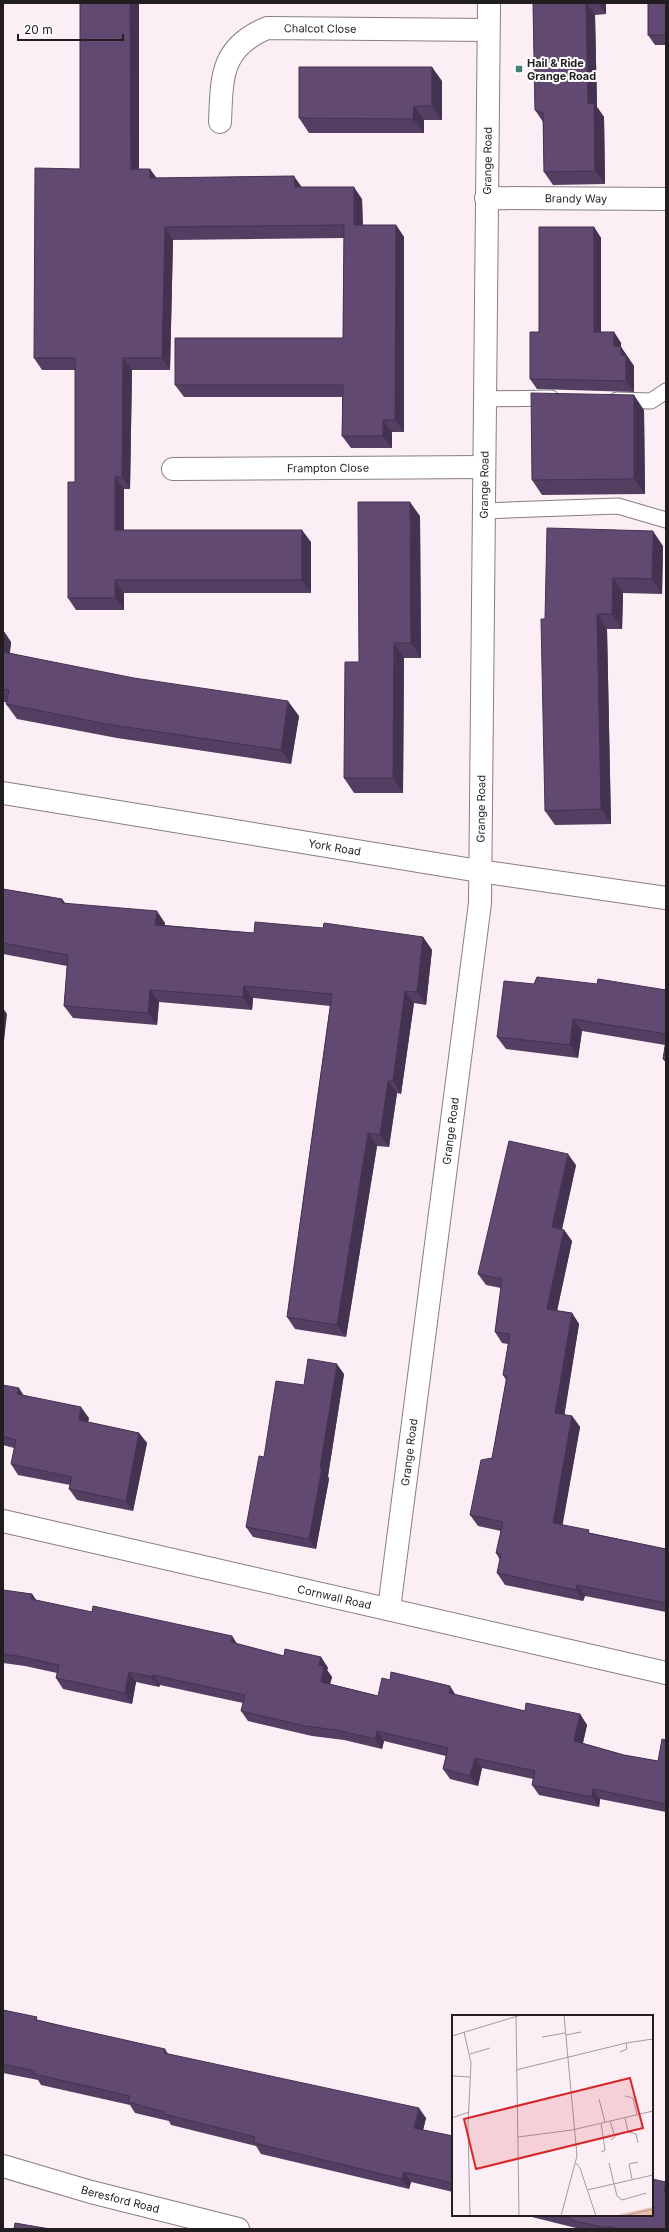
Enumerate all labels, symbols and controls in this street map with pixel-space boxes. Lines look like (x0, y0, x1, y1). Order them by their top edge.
scale bar (18, 16, 123, 42)
street label: Chalcot Close (284, 21, 357, 36)
text: 20 m (24, 22, 53, 37)
place label: Hail & Ride Grange Road (527, 56, 596, 83)
marker: Hail & Ride Grange Road (514, 64, 524, 74)
street label: Grange Road (480, 127, 495, 195)
street label: Brandy Way (545, 191, 607, 206)
street label: Grange Road (477, 451, 492, 519)
street label: Frampton Close (287, 461, 369, 475)
street label: Grange Road (474, 775, 488, 843)
street label: York Road (307, 836, 362, 859)
street label: Grange Road (439, 1096, 462, 1166)
street label: Grange Road (398, 1418, 420, 1487)
street label: Cornwall Road (296, 1582, 373, 1612)
inset map (452, 2015, 653, 2216)
street label: Beresford Road (79, 2182, 161, 2216)

